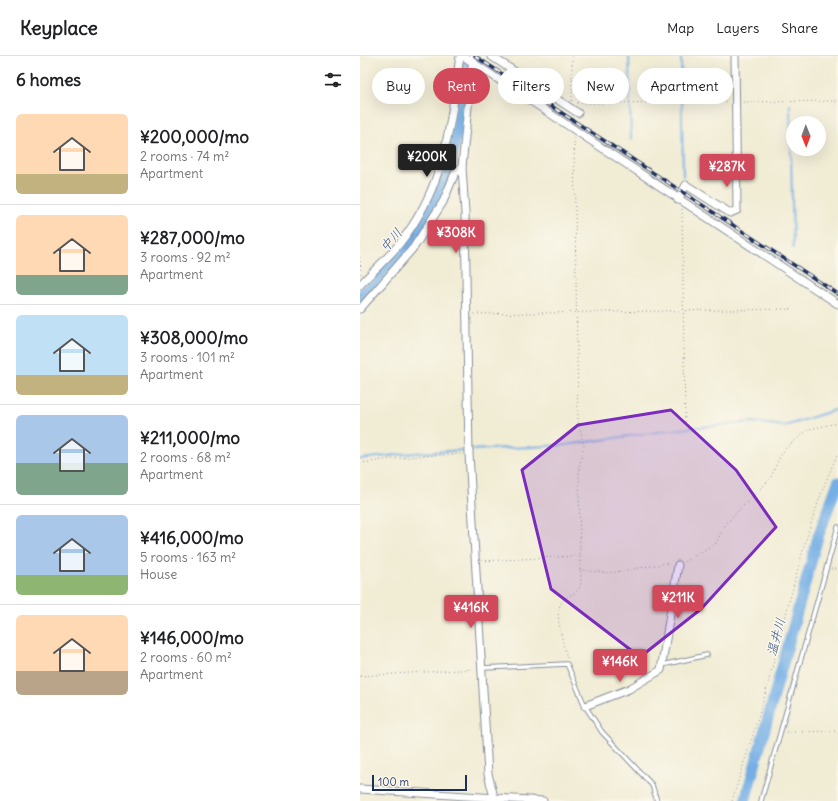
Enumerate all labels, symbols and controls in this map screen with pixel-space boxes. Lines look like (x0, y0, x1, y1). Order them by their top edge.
text: Keyplace (20, 16, 98, 40)
text: Map (667, 19, 694, 37)
text: Layers (716, 19, 759, 37)
text: Share (781, 19, 818, 37)
chip: Buy (372, 68, 425, 104)
chip: Rent (433, 68, 490, 104)
chip: Filters (498, 68, 564, 104)
chip: New (572, 68, 629, 104)
chip: Apartment (637, 68, 733, 104)
text: 6 homes (16, 69, 81, 91)
icon: filters (322, 69, 344, 91)
north arrow (786, 116, 826, 156)
map controls (786, 116, 826, 156)
text: ¥200,000/mo (140, 126, 249, 148)
icon: home (48, 130, 96, 178)
pin: ¥200K (399, 144, 455, 178)
text: 2 rooms · 74 m² (140, 148, 229, 165)
text: ¥200K (407, 148, 447, 165)
pin: ¥287K (699, 154, 755, 188)
text: ¥287K (709, 158, 745, 175)
text: Apartment (140, 165, 203, 182)
pin: ¥308K (428, 220, 484, 254)
text: ¥308K (436, 224, 476, 241)
water label: 中川 (376, 225, 406, 255)
text: ¥287,000/mo (140, 227, 245, 249)
icon: home (48, 231, 96, 279)
text: 3 rooms · 92 m² (140, 249, 231, 266)
text: Apartment (140, 266, 203, 283)
text: ¥308,000/mo (140, 327, 248, 349)
icon: home (48, 331, 96, 379)
text: 3 rooms · 101 m² (140, 349, 235, 366)
text: Apartment (140, 366, 203, 383)
text: ¥211,000/mo (140, 427, 240, 449)
icon: home (48, 431, 96, 479)
text: 2 rooms · 68 m² (140, 449, 231, 466)
text: Apartment (140, 466, 203, 483)
text: ¥416,000/mo (140, 527, 244, 549)
icon: home (48, 531, 96, 579)
text: 5 rooms · 163 m² (140, 549, 236, 566)
text: House (140, 566, 177, 583)
pin: ¥211K (650, 585, 706, 619)
text: ¥211K (661, 589, 695, 606)
pin: ¥416K (443, 595, 499, 629)
text: ¥416K (453, 599, 489, 616)
water label: 温井川 (763, 616, 789, 658)
text: ¥146,000/mo (140, 627, 244, 649)
icon: home (48, 631, 96, 679)
text: 2 rooms · 60 m² (140, 649, 232, 666)
pin: ¥146K (592, 649, 648, 683)
text: ¥146K (602, 653, 638, 670)
text: Apartment (140, 666, 203, 683)
scale bar (372, 773, 467, 792)
text: 100 m (378, 775, 409, 789)

